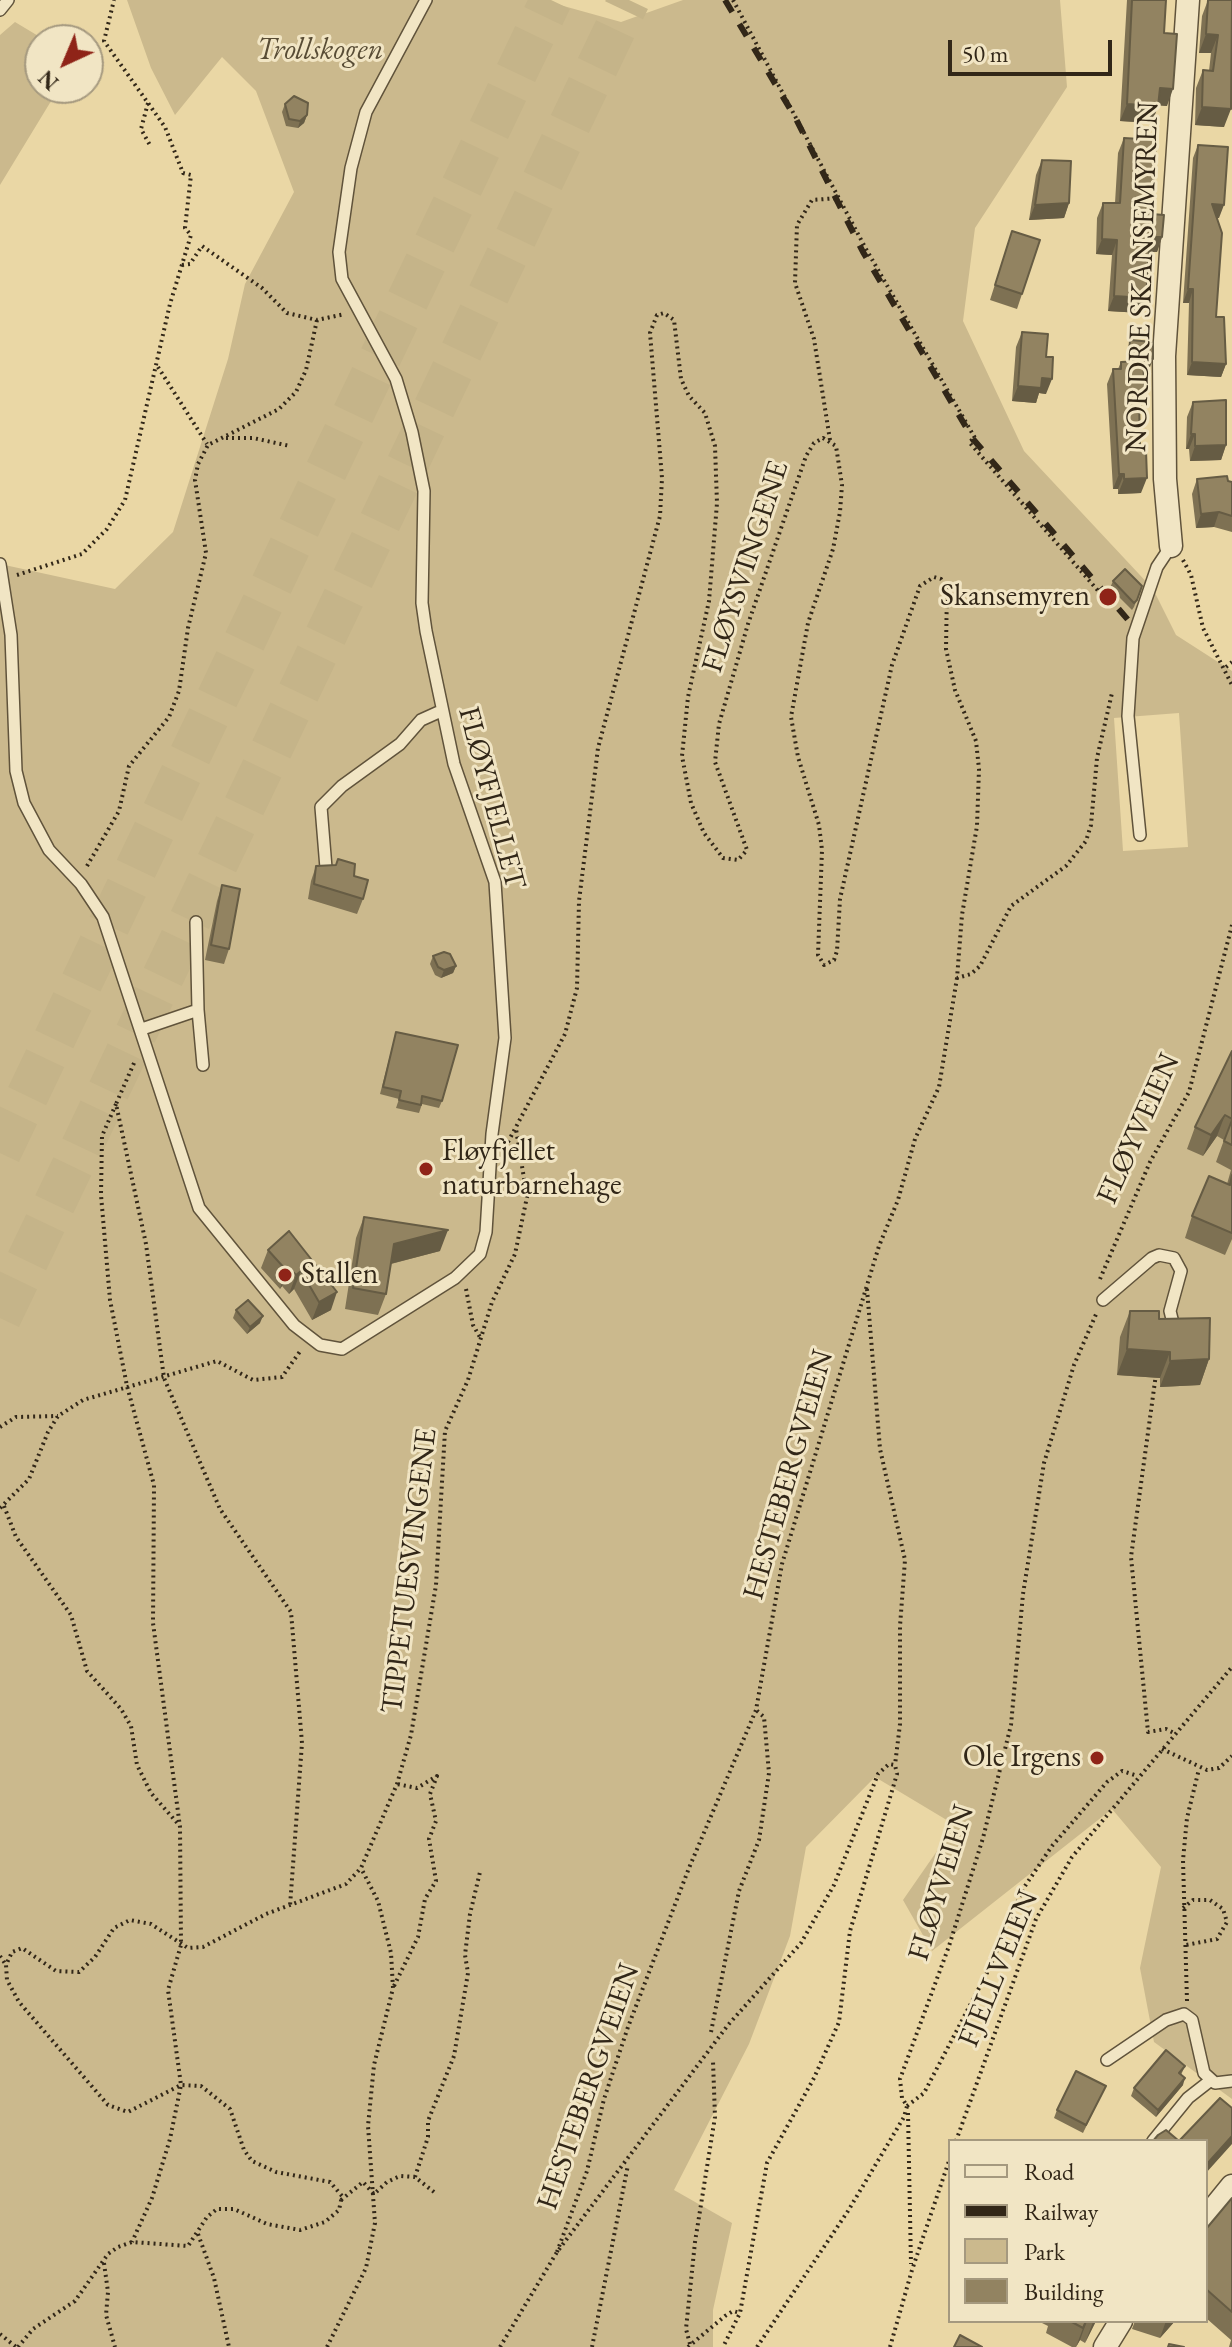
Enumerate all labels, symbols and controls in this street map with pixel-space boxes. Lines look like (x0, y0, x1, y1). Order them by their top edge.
north arrow (24, 24, 104, 104)
scale bar (952, 24, 1116, 74)
park label: Trollskogen (257, 33, 383, 69)
text: 50 m (962, 38, 1009, 69)
text: N (32, 64, 65, 97)
street label: NORDRE SKANSEMYREN (1119, 101, 1167, 453)
street label: FLØYSVINGENE (695, 457, 797, 677)
place label: Skansemyren (940, 579, 1090, 615)
marker: Skansemyren (1097, 586, 1119, 608)
street label: FLØYFJELLET (449, 703, 533, 893)
street label: FLØYVEIEN (1090, 1048, 1188, 1210)
place label: Fløyfjellet naturbarnehage (442, 1134, 622, 1204)
marker: Fløyfjellet naturbarnehage (417, 1160, 435, 1178)
place label: Stallen (301, 1257, 378, 1293)
marker: Stallen (276, 1266, 294, 1284)
street label: HESTEBERGVEIEN (736, 1346, 842, 1604)
street label: TIPPETUESVINGENE (375, 1426, 445, 1716)
place label: Ole Irgens (963, 1740, 1081, 1776)
marker: Ole Irgens (1088, 1749, 1106, 1767)
street label: FLØYVEIEN (901, 1801, 983, 1965)
street label: FJELLVEIEN (951, 1886, 1047, 2052)
street label: HESTEBERGVEIEN (530, 1959, 648, 2215)
legend (948, 2139, 1208, 2323)
text: Road (1024, 2156, 1074, 2187)
text: Railway (1024, 2196, 1098, 2227)
text: Park (1024, 2236, 1065, 2267)
text: Building (1024, 2276, 1104, 2307)

